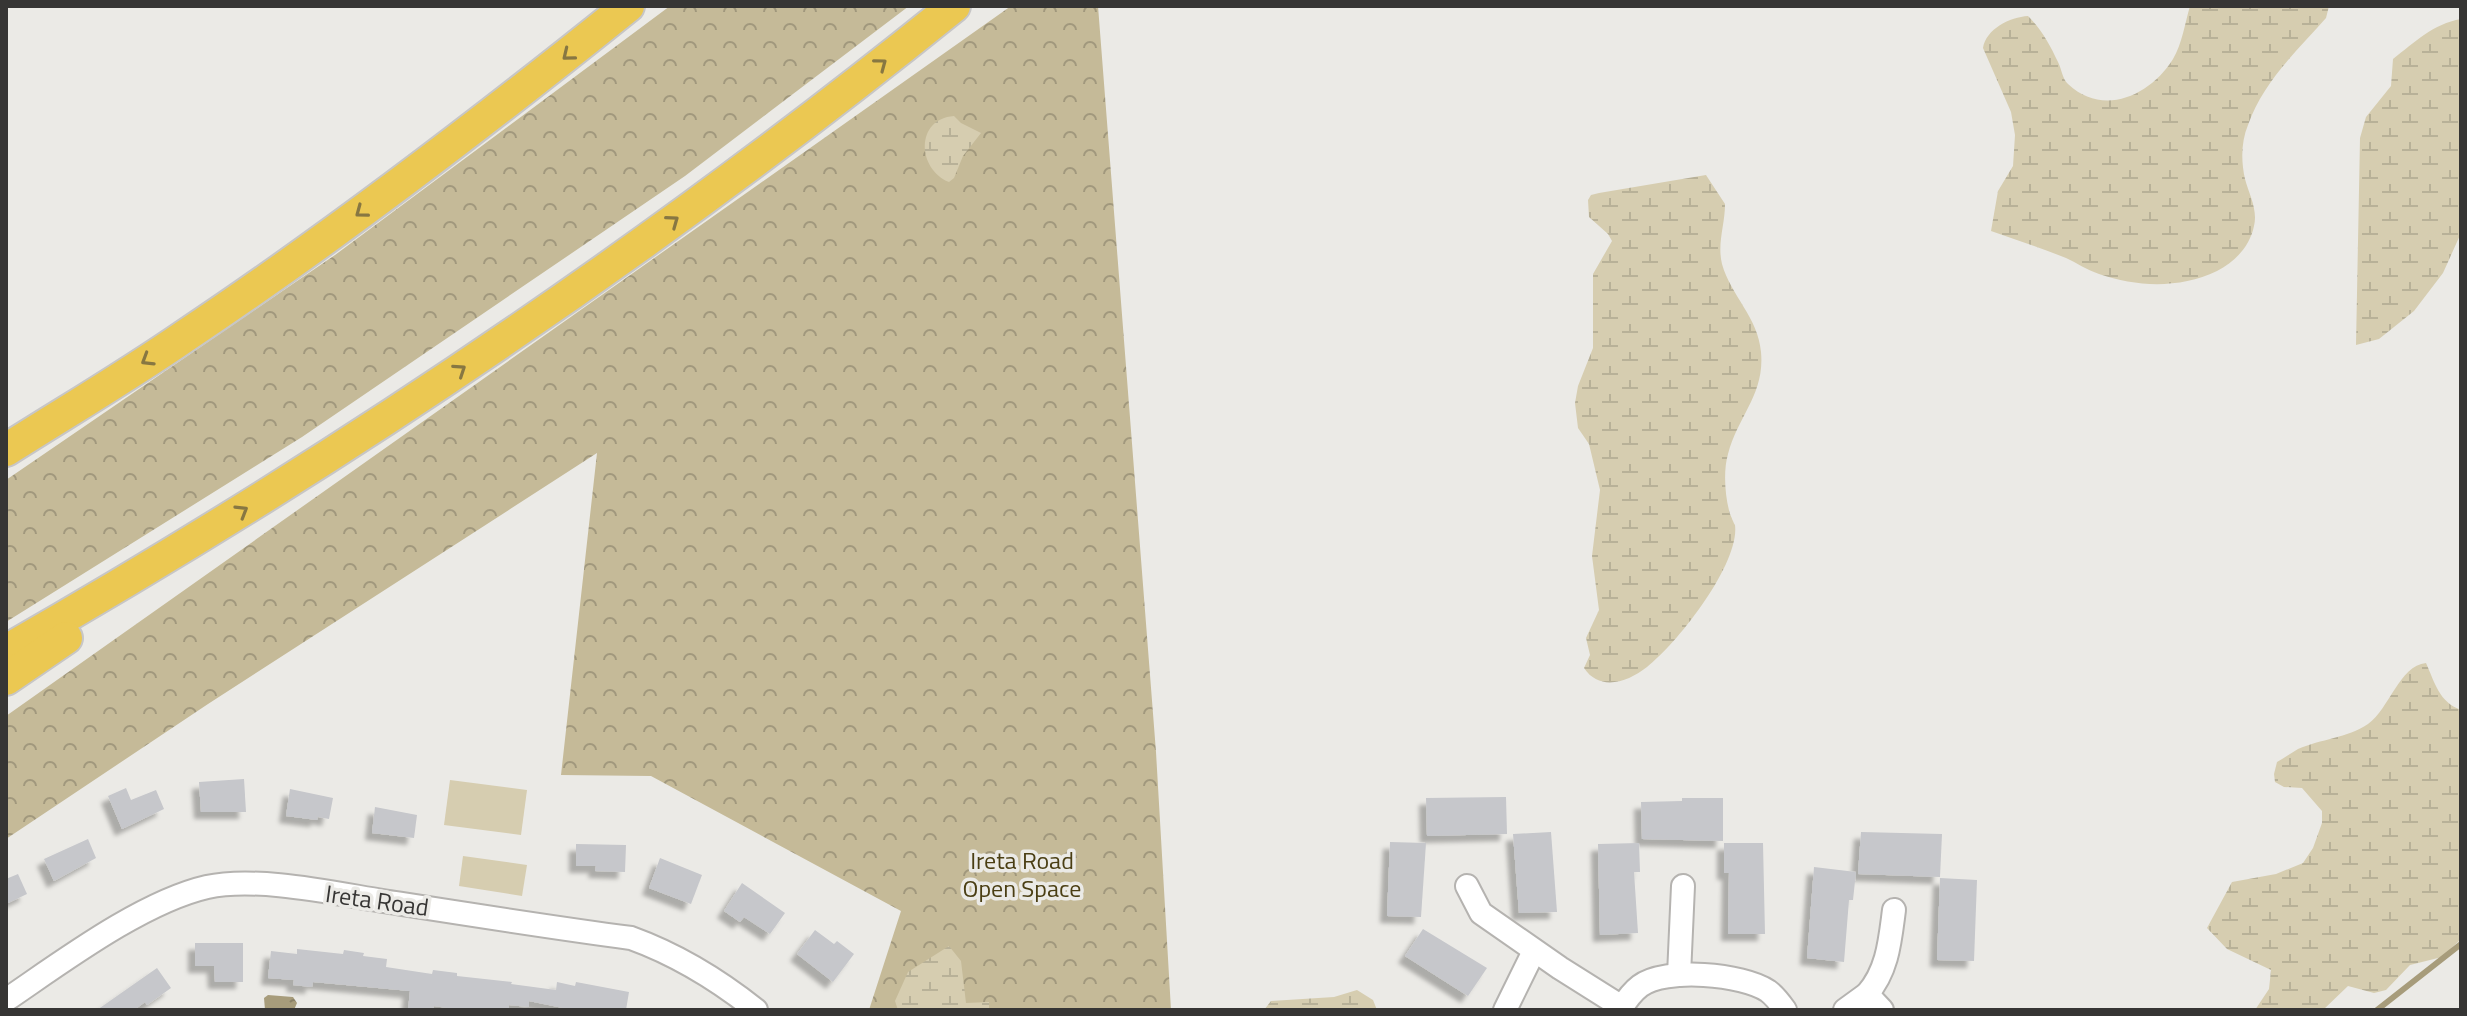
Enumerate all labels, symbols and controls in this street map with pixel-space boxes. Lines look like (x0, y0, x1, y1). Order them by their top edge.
one-way arrow (562, 45, 577, 59)
one-way arrow (872, 60, 886, 74)
one-way arrow (355, 202, 369, 217)
one-way arrow (664, 216, 678, 230)
one-way arrow (141, 351, 156, 366)
one-way arrow (451, 365, 466, 380)
one-way arrow (233, 505, 248, 521)
park label: Ireta Road Open Space (963, 842, 1081, 906)
street label: Ireta Road (323, 875, 431, 925)

